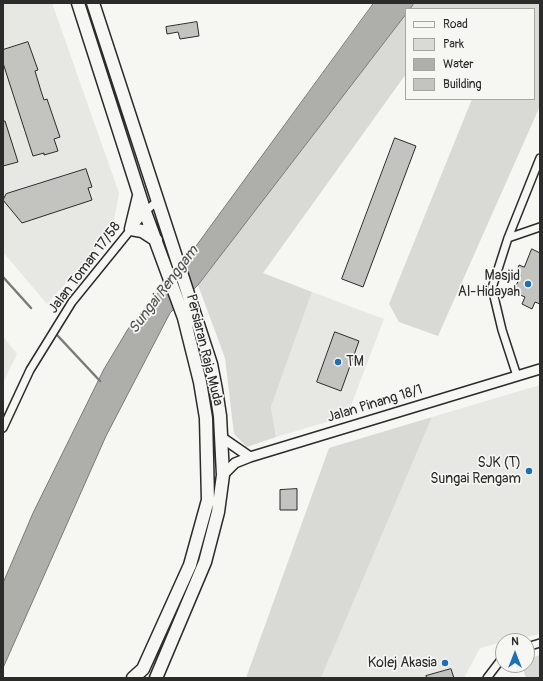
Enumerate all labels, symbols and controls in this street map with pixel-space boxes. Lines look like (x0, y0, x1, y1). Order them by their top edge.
legend (405, 8, 535, 100)
text: Road (443, 17, 468, 32)
text: Park (443, 37, 464, 52)
text: Water (443, 57, 474, 72)
text: Building (443, 77, 482, 92)
street label: Jalan Toman 17/58 (45, 219, 125, 317)
water label: Sungai Renggam (125, 243, 203, 337)
place label: Masjid Al-Hidayah (458, 268, 520, 300)
marker: Masjid Al-Hidayah (523, 279, 533, 289)
street label: Persiaran Raja Muda (182, 292, 226, 408)
place label: TM (346, 354, 364, 370)
marker: TM (333, 357, 343, 367)
street label: Jalan Pinang 18/1 (325, 382, 425, 426)
place label: SJK (T) Sungai Rengam (430, 455, 521, 488)
marker: SJK (T) Sungai Rengam (524, 466, 534, 476)
north arrow (495, 633, 535, 673)
text: N (511, 635, 519, 648)
place label: Kolej Akasia (368, 655, 437, 671)
marker: Kolej Akasia (440, 658, 450, 668)

